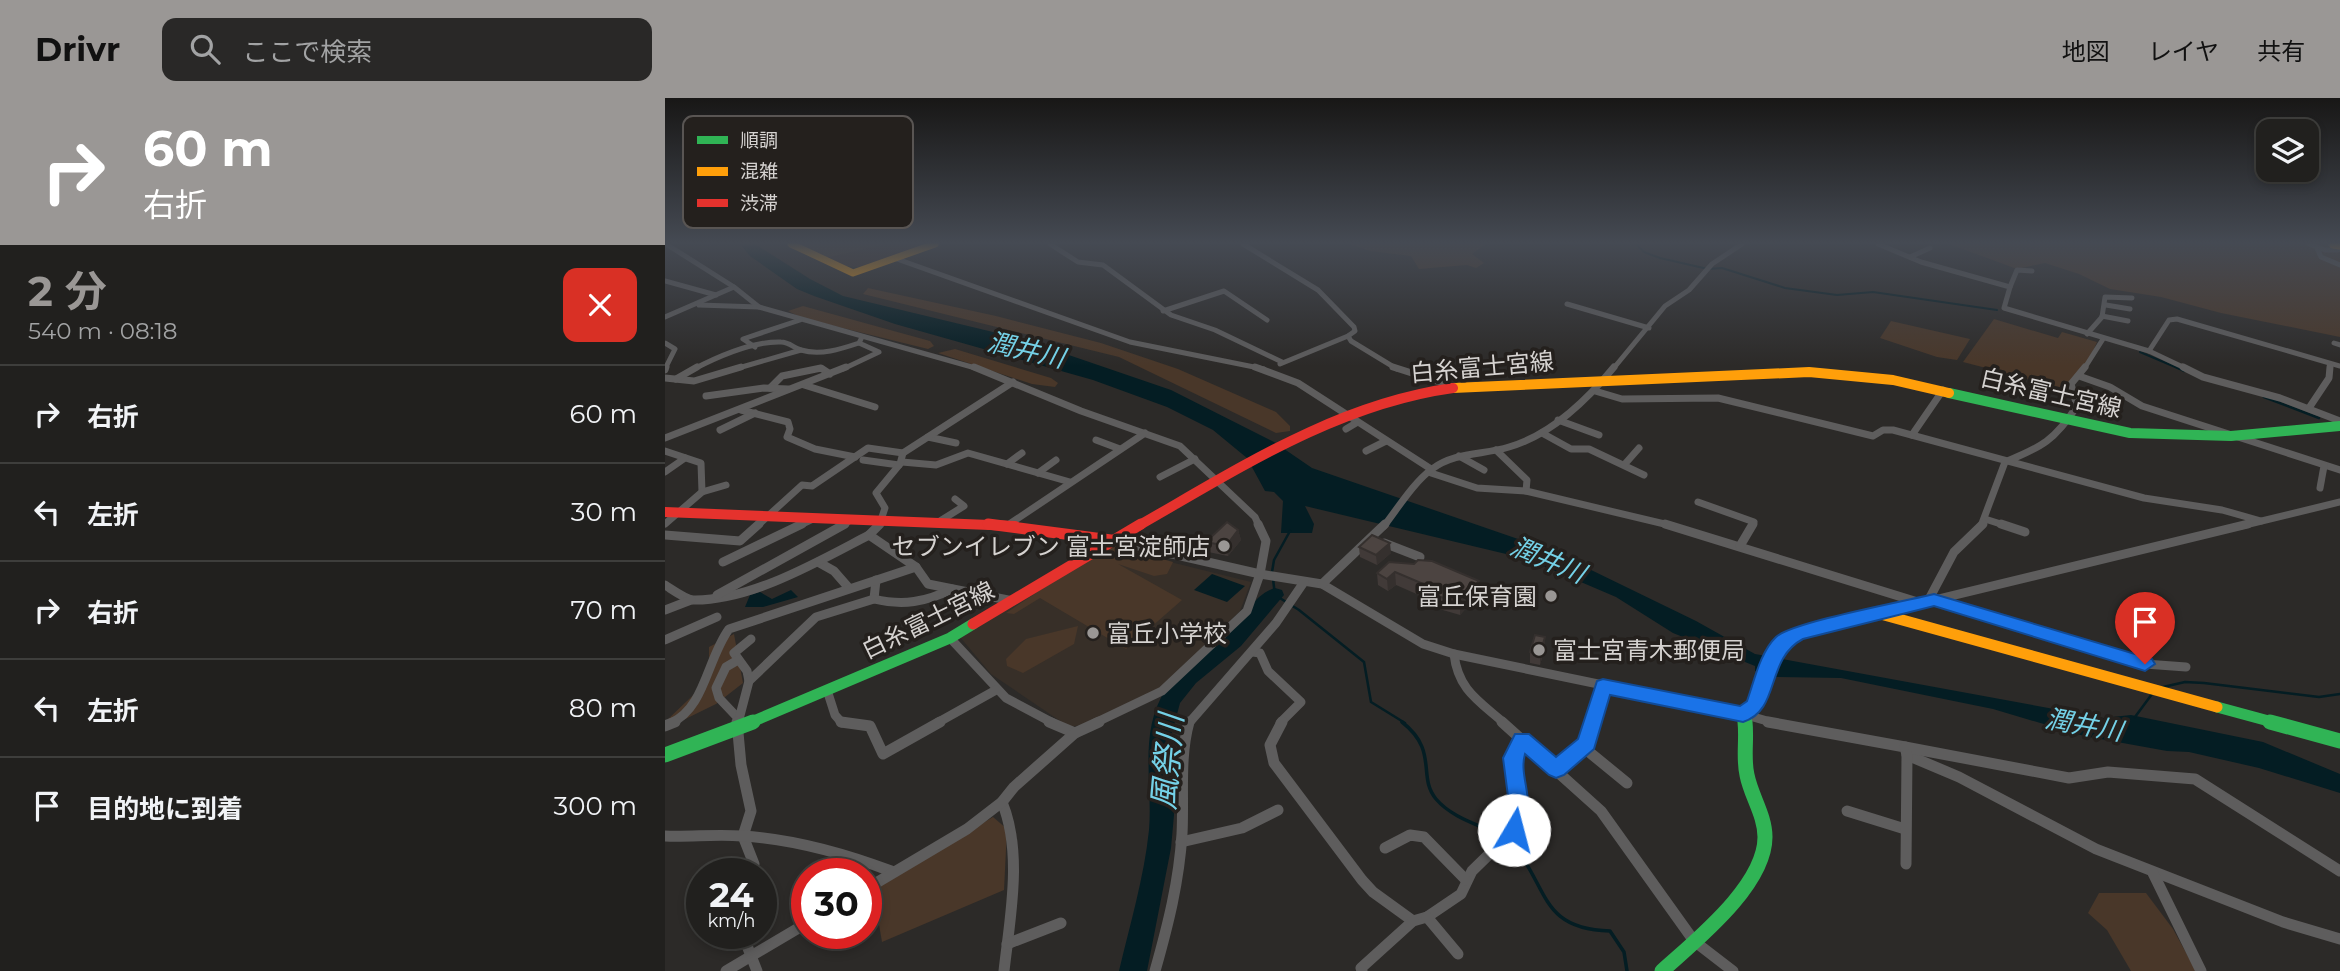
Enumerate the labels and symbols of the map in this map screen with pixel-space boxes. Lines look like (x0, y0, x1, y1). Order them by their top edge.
legend (683, 116, 913, 228)
text: 順調 (740, 129, 778, 152)
text: 混雑 (740, 160, 778, 183)
text: 渋滞 (740, 192, 778, 215)
water label: 潤井川 (984, 326, 1071, 375)
street label: 白糸富士宮線 (1409, 346, 1555, 388)
street label: 白糸富士宮線 (1978, 363, 2124, 423)
water label: 潤井川 (1506, 530, 1593, 591)
place label: セブンイレブン 富士宮淀師店 (892, 532, 1210, 561)
marker: セブンイレブン 富士宮淀師店 (1216, 538, 1232, 554)
street label: 白糸富士宮線 (857, 575, 999, 665)
place label: 富丘保育園 (1417, 582, 1537, 611)
marker: 富丘保育園 (1543, 588, 1559, 604)
pin (2115, 592, 2175, 664)
place label: 富丘小学校 (1107, 619, 1227, 648)
marker: 富丘小学校 (1085, 625, 1101, 641)
place label: 富士宮青木郵便局 (1553, 636, 1745, 665)
marker: 富士宮青木郵便局 (1531, 642, 1547, 658)
water label: 潤井川 (2043, 702, 2128, 748)
water label: 風祭川 (1143, 710, 1191, 812)
position arrow (1477, 793, 1551, 867)
speed limit sign: 30 (791, 858, 882, 949)

